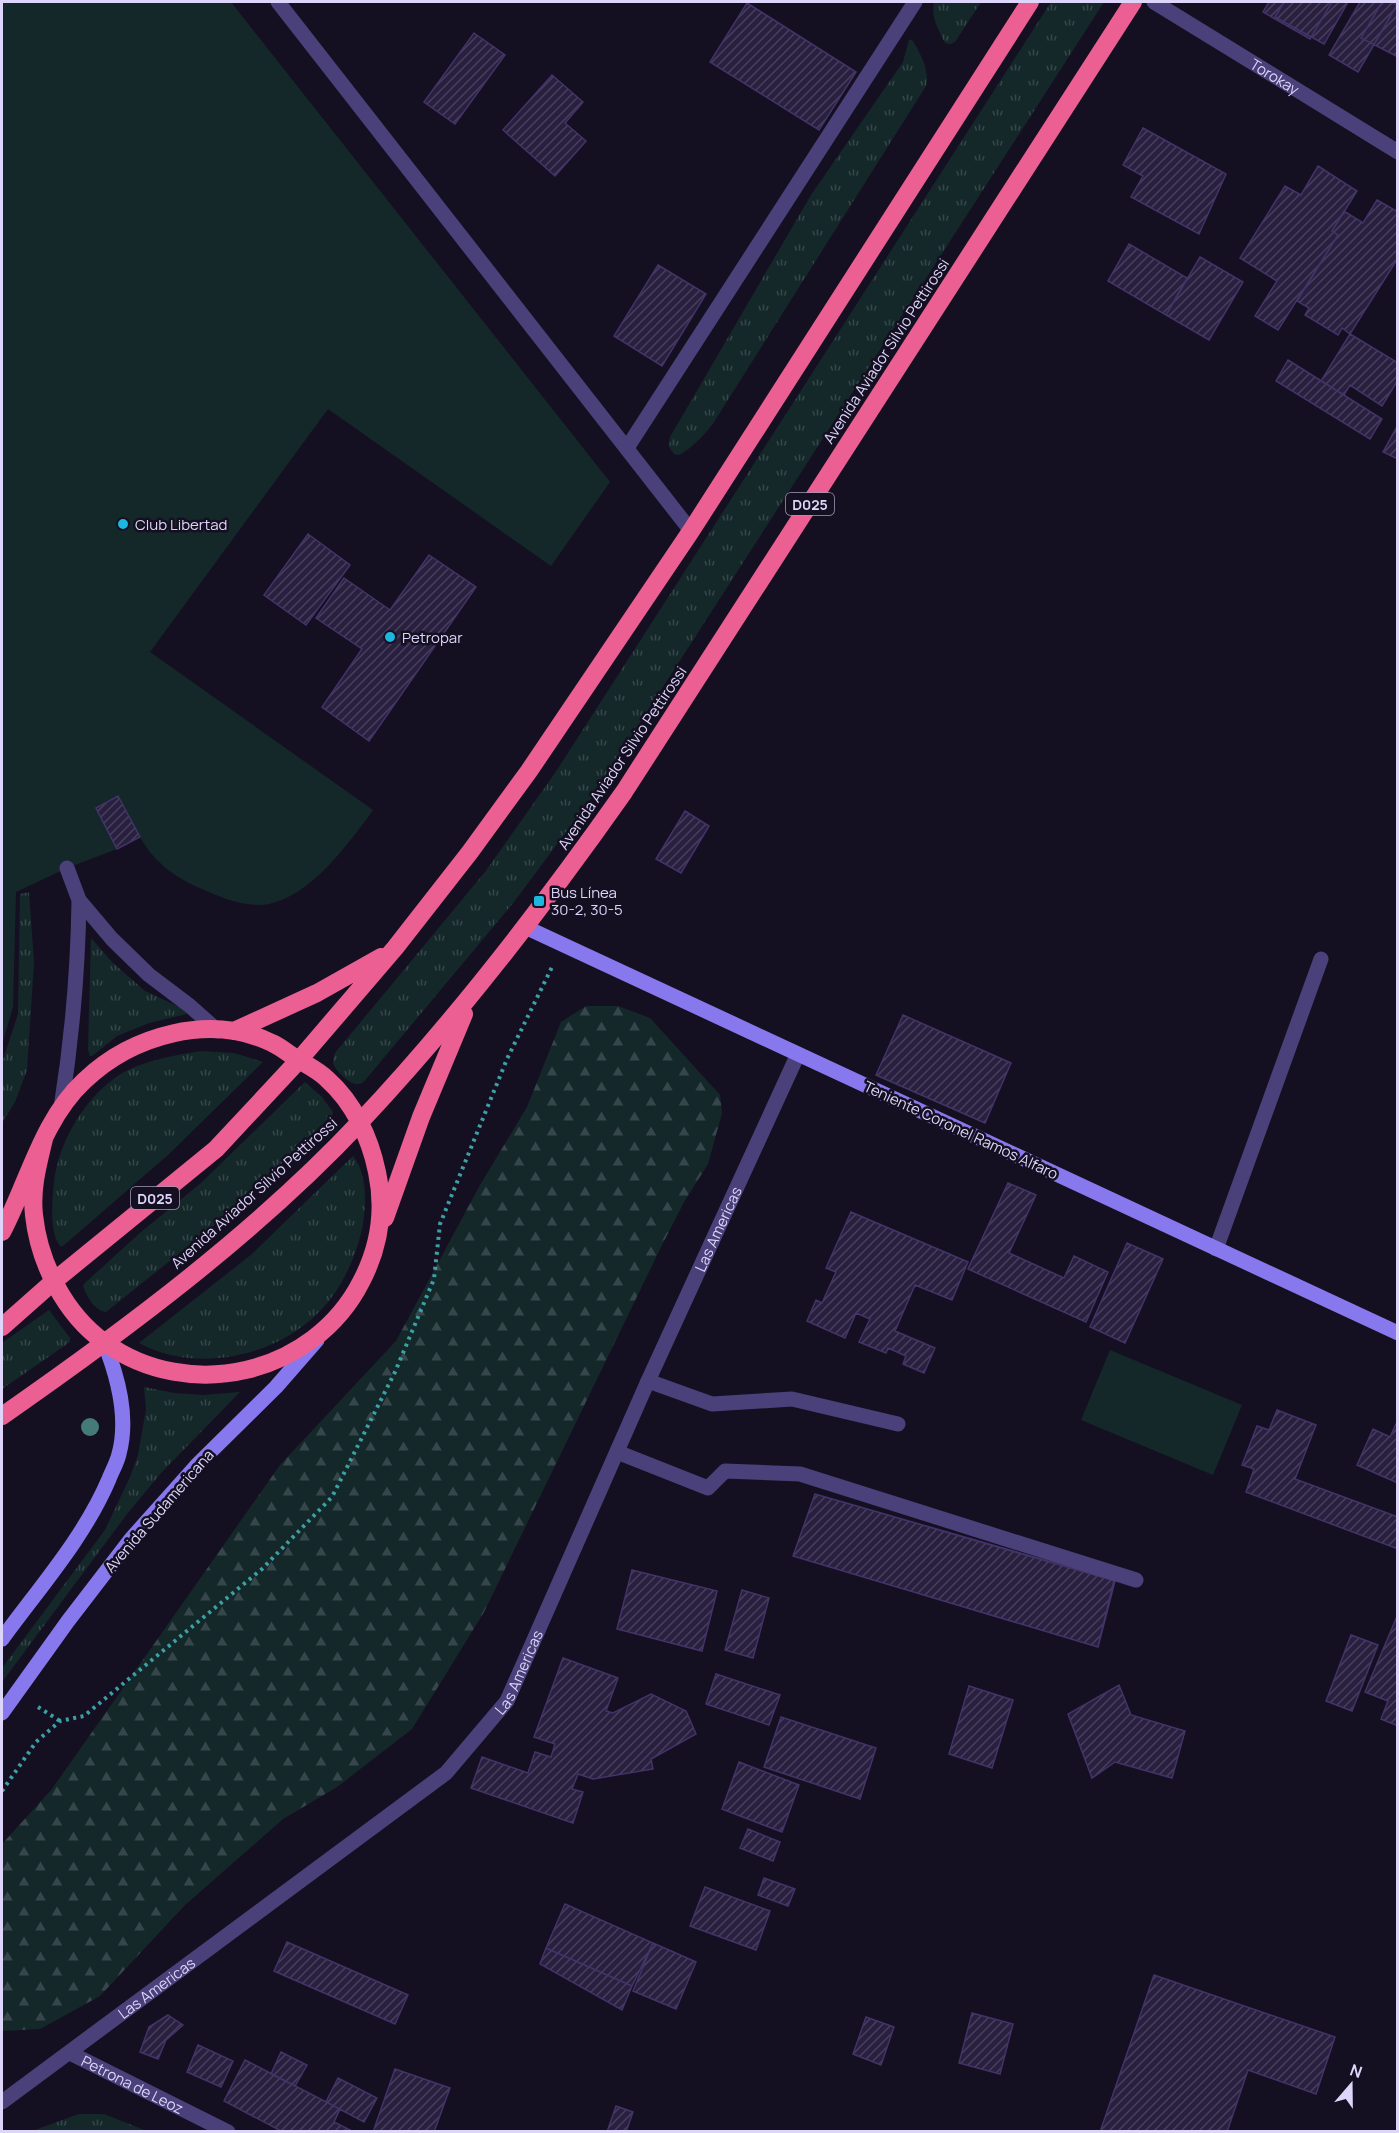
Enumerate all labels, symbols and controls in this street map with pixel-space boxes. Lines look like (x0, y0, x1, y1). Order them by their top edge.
street label: Torokay (1246, 53, 1304, 100)
street label: Avenida Aviador Silvio Pettirossi (818, 254, 954, 448)
road number: D025 (786, 493, 834, 515)
place label: Club Libertad (135, 514, 227, 535)
marker: Club Libertad (116, 517, 130, 531)
place label: Petropar (402, 627, 463, 648)
marker: Petropar (383, 630, 397, 644)
street label: Avenida Aviador Silvio Pettirossi (553, 662, 691, 854)
place label: Bus Línea 30-2, 30-5 (551, 882, 623, 920)
marker: Bus Línea 30-2, 30-5 (532, 894, 546, 908)
street label: Teniente Coronel Ramos Alfaro (860, 1076, 1062, 1184)
street label: Avenida Aviador Silvio Pettirossi (166, 1113, 342, 1273)
street label: Las Americas (689, 1183, 746, 1275)
road number: D025 (131, 1187, 179, 1209)
street label: Avenida Sudamericana (100, 1445, 218, 1577)
street label: Las Americas (490, 1626, 548, 1719)
street label: Las Americas (113, 1952, 199, 2023)
street label: Petrona de Leoz (78, 2050, 187, 2119)
north arrow (1321, 2055, 1381, 2115)
text: N (1347, 2059, 1365, 2083)

